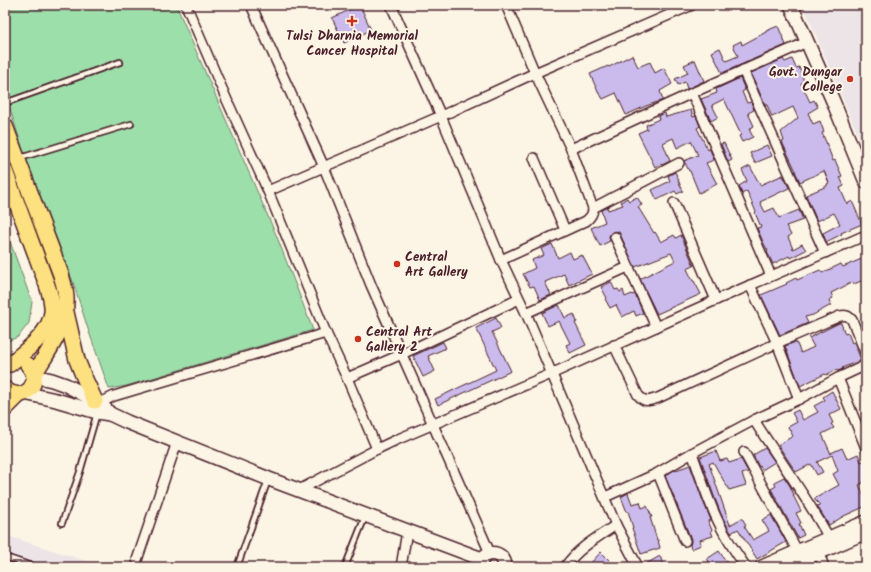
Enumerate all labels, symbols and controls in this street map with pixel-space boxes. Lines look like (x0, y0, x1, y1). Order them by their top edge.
marker: Tulsi Dharnia Memorial Cancer Hospital (346, 15, 358, 27)
place label: Tulsi Dharnia Memorial Cancer Hospital (286, 26, 418, 62)
place label: Govt. Dungar College (769, 62, 843, 98)
marker: Govt. Dungar College (845, 74, 855, 84)
place label: Central Art Gallery (405, 247, 468, 283)
marker: Central Art Gallery (392, 259, 402, 269)
place label: Central Art Gallery 2 (366, 322, 432, 358)
marker: Central Art Gallery 2 (353, 334, 363, 344)

